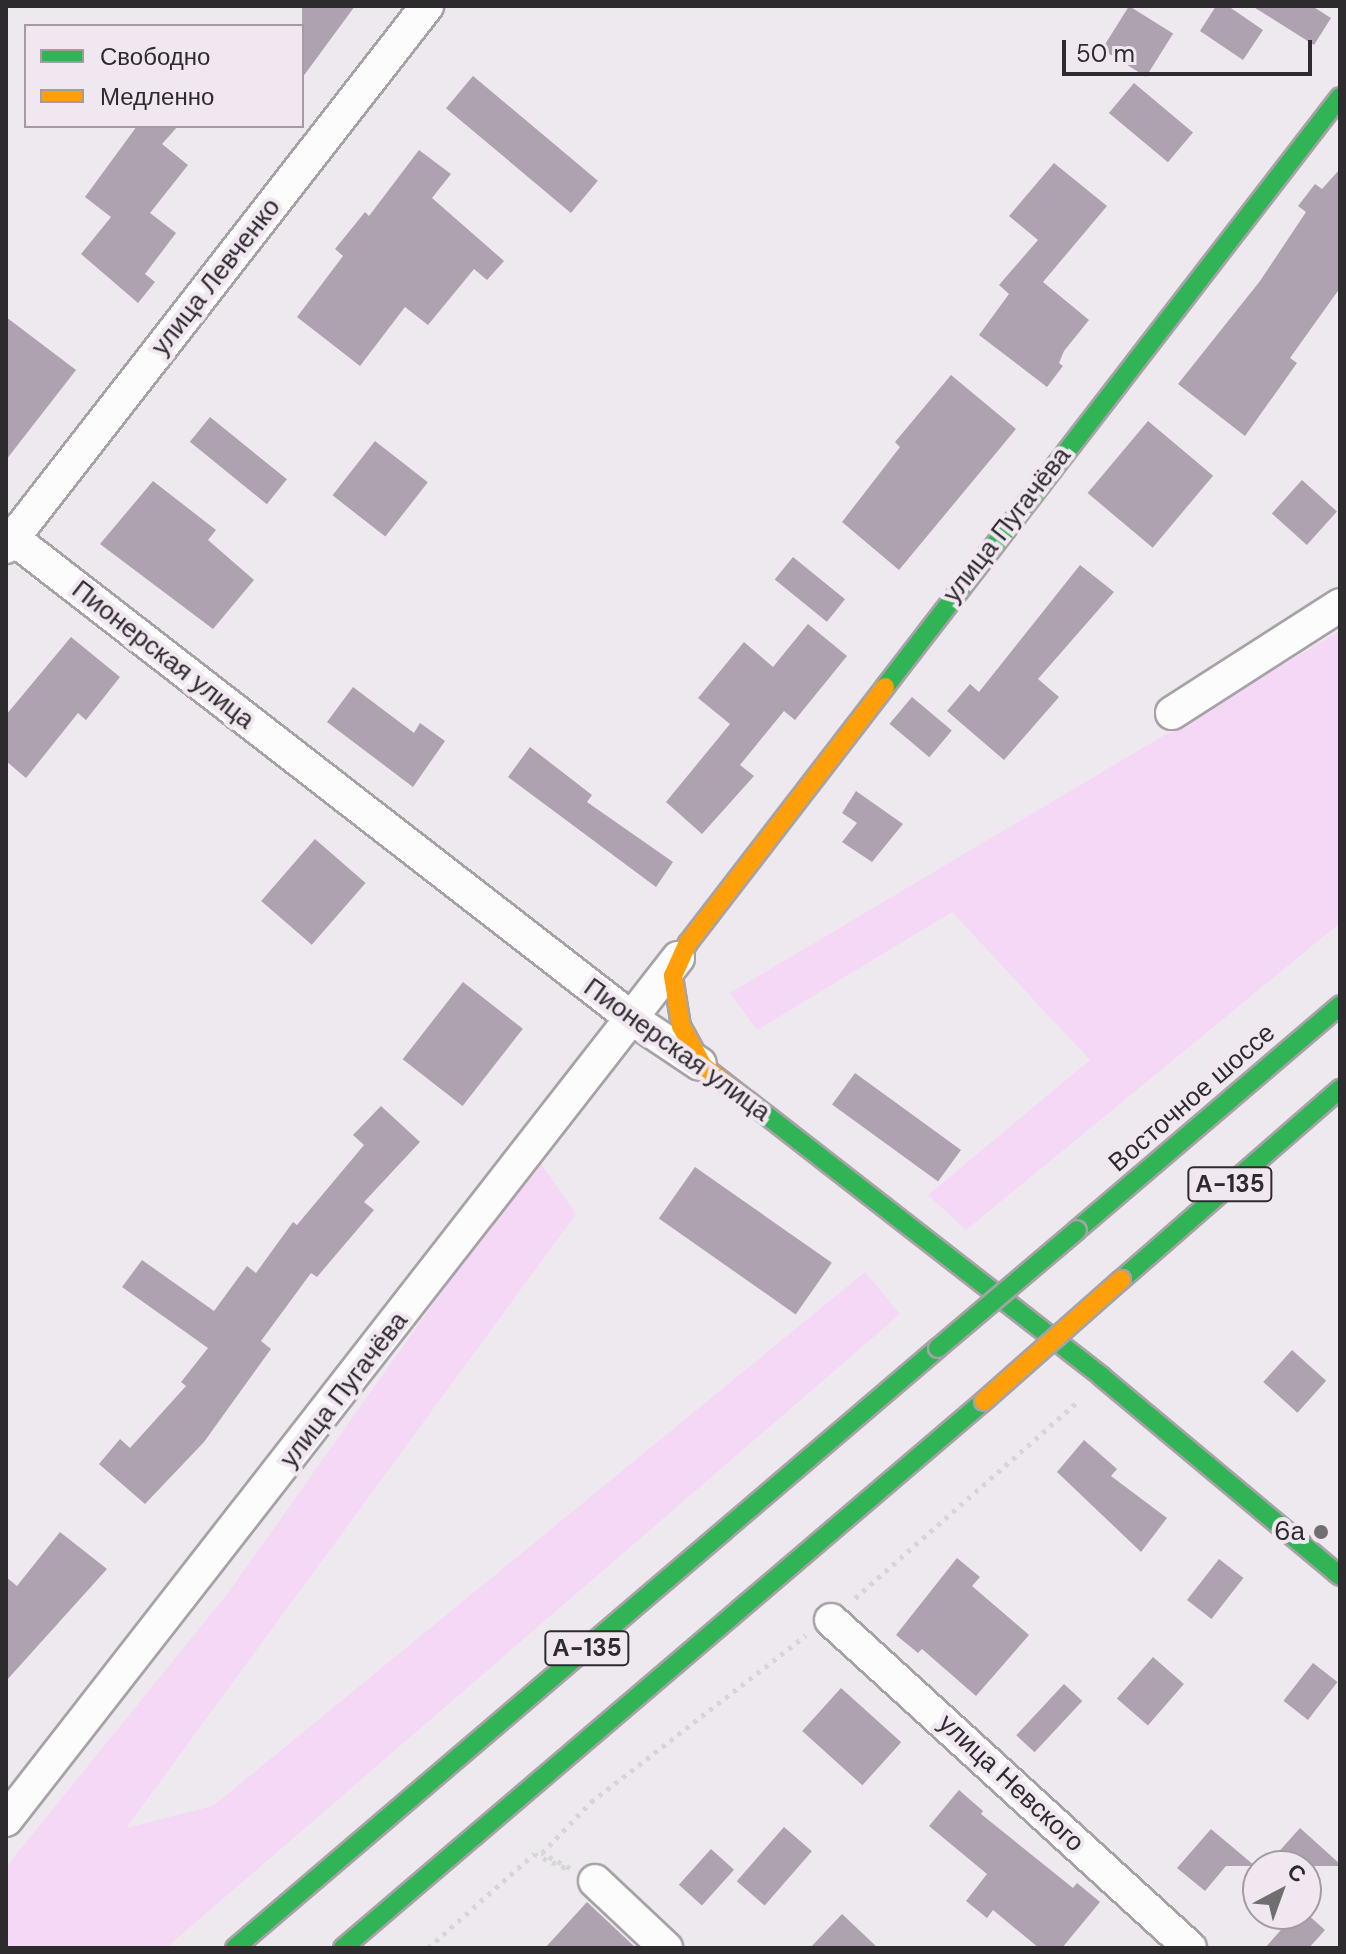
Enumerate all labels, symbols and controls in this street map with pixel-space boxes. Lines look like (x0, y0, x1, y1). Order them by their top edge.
legend (24, 24, 304, 128)
scale bar (1066, 24, 1316, 74)
text: 50 m (1076, 38, 1135, 69)
text: Свободно (100, 41, 210, 72)
text: Медленно (100, 81, 214, 112)
street label: улица Левченко (145, 192, 287, 362)
street label: улица Пугачёва (937, 441, 1077, 609)
street label: Пионерская улица (66, 574, 260, 736)
street label: Пионерская улица (578, 972, 776, 1128)
street label: Восточное шоссе (1103, 1017, 1281, 1179)
road number: А-135 (1186, 1164, 1274, 1204)
street label: улица Пугачёва (274, 1306, 414, 1474)
place label: 6а (1274, 1516, 1305, 1548)
marker: 6а (1312, 1523, 1330, 1541)
road number: А-135 (543, 1628, 631, 1668)
street label: улица Невского (932, 1708, 1090, 1858)
north arrow (1242, 1850, 1322, 1930)
text: С (1281, 1857, 1312, 1889)

